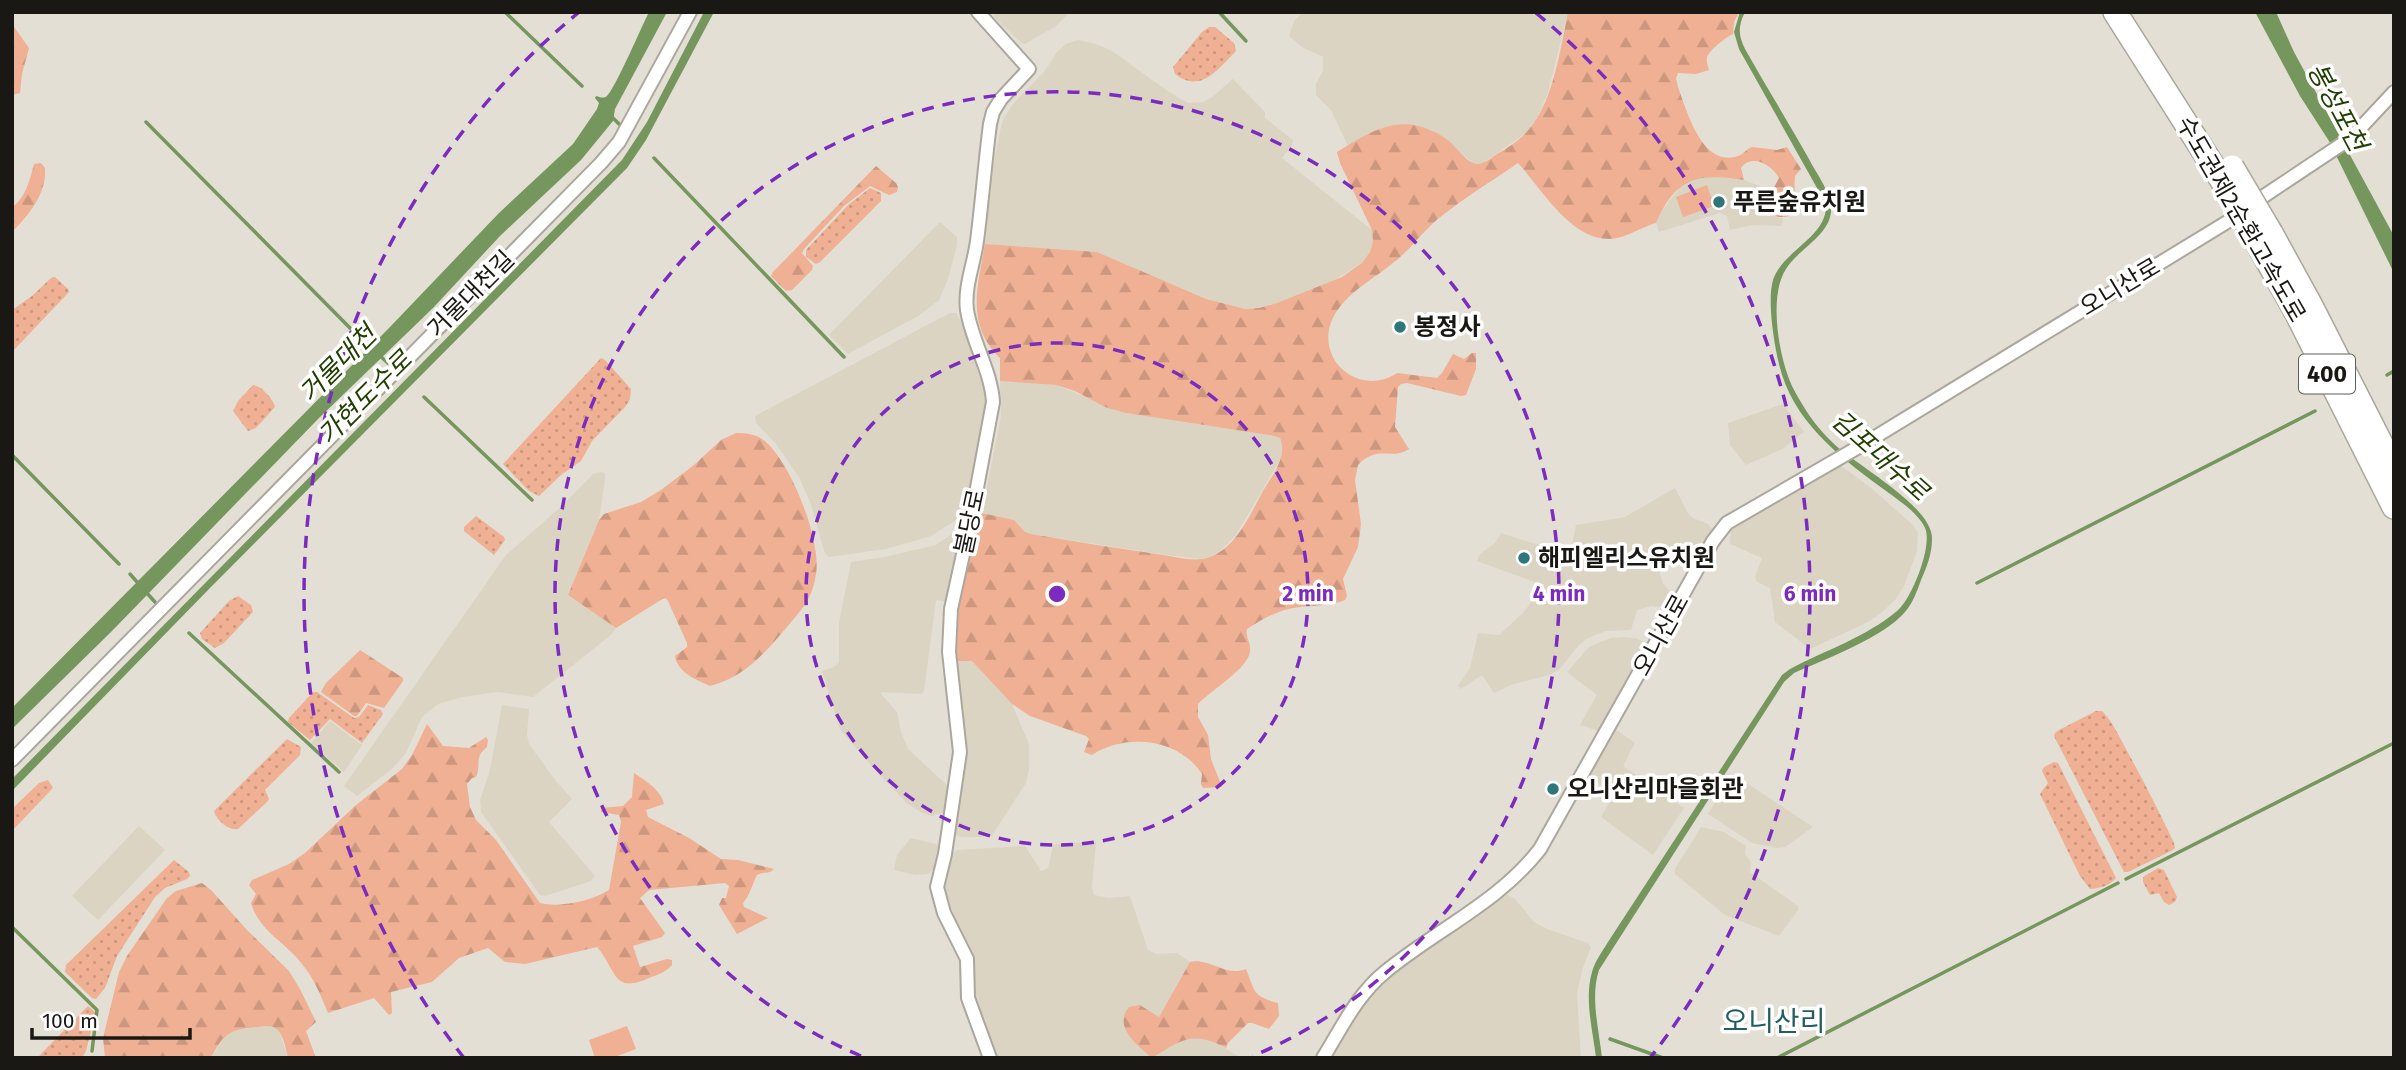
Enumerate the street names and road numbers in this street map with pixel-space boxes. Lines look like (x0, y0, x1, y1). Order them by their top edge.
street label: 수도권제2순환고속도로 (2171, 111, 2311, 327)
street label: 거물대천길 (422, 245, 520, 343)
street label: 오니산로 (2075, 252, 2165, 322)
road number: 400 (2299, 354, 2355, 394)
street label: 불당로 (949, 487, 991, 557)
street label: 오니산로 (1627, 590, 1695, 680)

